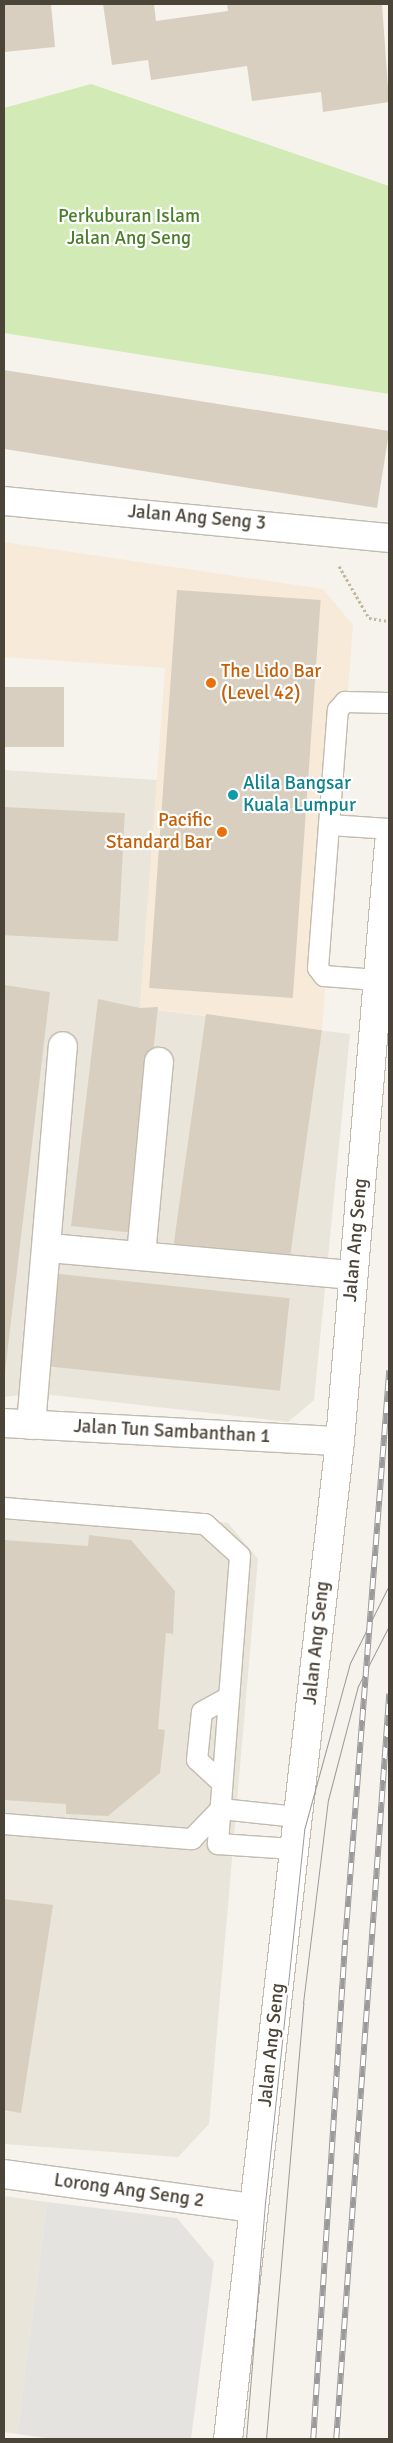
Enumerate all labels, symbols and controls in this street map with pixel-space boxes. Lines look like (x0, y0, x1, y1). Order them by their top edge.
park label: Perkuburan Islam Jalan Ang Seng (58, 206, 200, 250)
street label: Jalan Ang Seng 3 (127, 501, 267, 535)
place label: The Lido Bar (Level 42) (221, 661, 321, 705)
marker: The Lido Bar (Level 42) (205, 677, 217, 689)
place label: Alila Bangsar Kuala Lumpur (243, 773, 356, 817)
marker: Alila Bangsar Kuala Lumpur (227, 789, 239, 801)
place label: Pacific Standard Bar (106, 810, 212, 854)
marker: Pacific Standard Bar (216, 826, 228, 838)
street label: Jalan Ang Seng (339, 1177, 373, 1303)
street label: Jalan Tun Sambanthan 1 (73, 1415, 271, 1449)
street label: Jalan Ang Seng (299, 1580, 335, 1706)
street label: Jalan Ang Seng (254, 1982, 290, 2108)
street label: Lorong Ang Seng 2 (52, 2169, 206, 2213)

